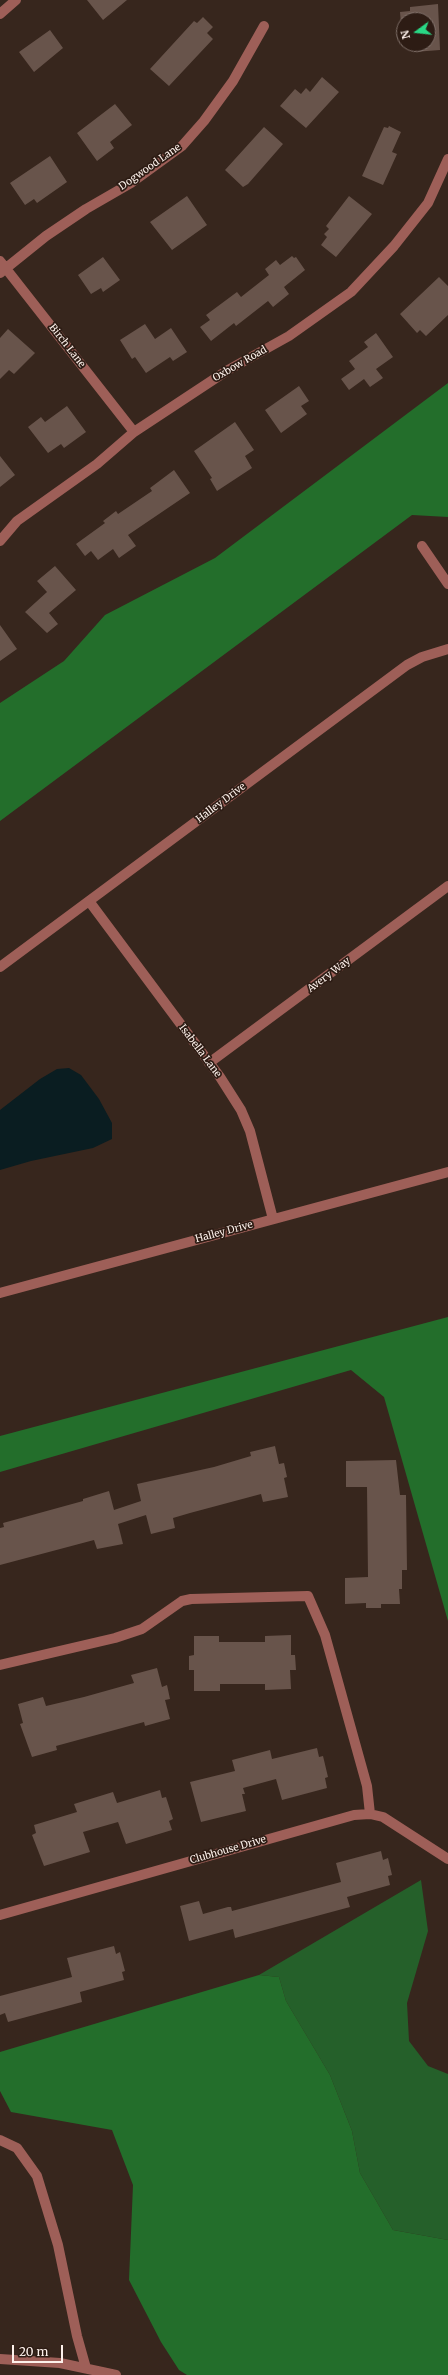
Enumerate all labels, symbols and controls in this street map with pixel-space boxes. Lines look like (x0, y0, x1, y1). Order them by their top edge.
north arrow (396, 12, 436, 52)
text: N (397, 29, 413, 41)
street label: Dogwood Lane (117, 141, 183, 193)
street label: Birch Lane (46, 322, 88, 370)
street label: Oxbow Road (211, 344, 269, 384)
street label: Halley Drive (194, 780, 248, 826)
street label: Avery Way (305, 955, 353, 995)
street label: Isabella Lane (176, 1022, 224, 1080)
street label: Halley Drive (194, 1219, 254, 1245)
street label: Clubhouse Drive (189, 1833, 267, 1867)
scale bar (14, 2337, 65, 2363)
text: 20 m (19, 2344, 48, 2359)

